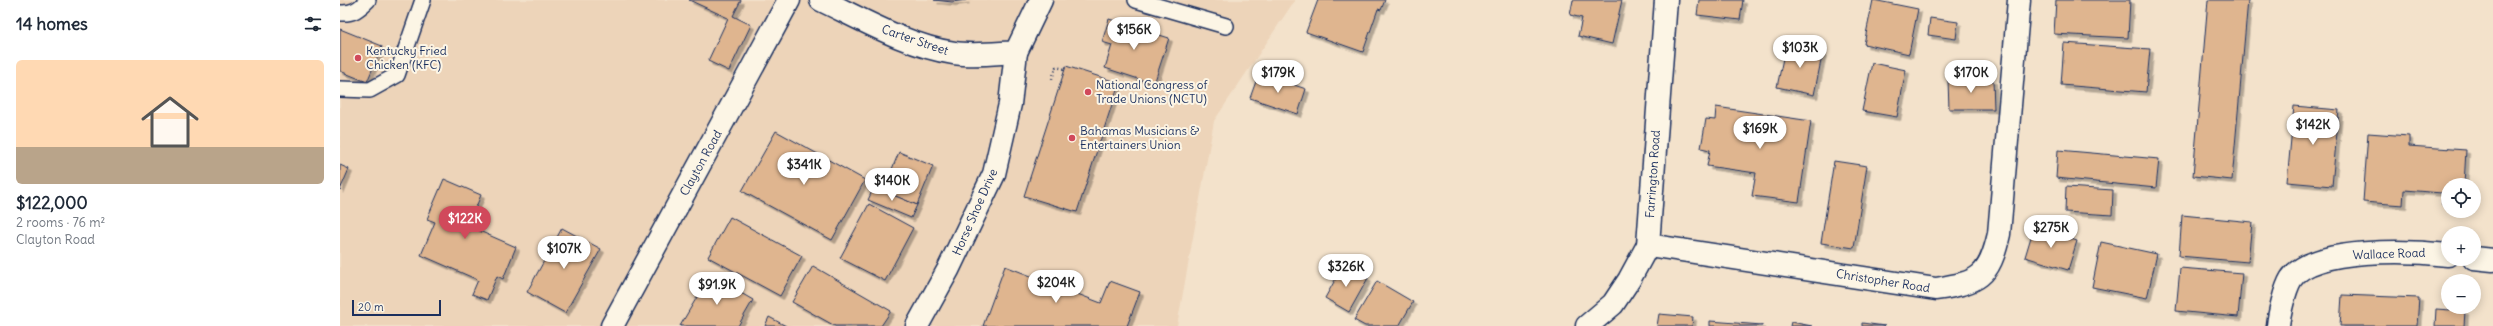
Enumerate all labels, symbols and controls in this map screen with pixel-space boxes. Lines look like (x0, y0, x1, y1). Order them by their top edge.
text: 14 homes (16, 13, 88, 35)
icon: filters (302, 13, 324, 35)
pin: $156K (1106, 17, 1162, 51)
street label: Carter Street (880, 21, 951, 58)
text: $156K (1116, 21, 1152, 38)
pin: $103K (1772, 35, 1828, 69)
text: $103K (1782, 39, 1818, 56)
place label: Kentucky Fried Chicken (KFC) (366, 43, 447, 72)
marker: Kentucky Fried Chicken (KFC) (353, 53, 363, 63)
pin: $179K (1250, 60, 1306, 94)
pin: $170K (1943, 60, 1999, 94)
text: $179K (1261, 64, 1295, 81)
text: $170K (1953, 64, 1989, 81)
place label: National Congress of Trade Unions (NCTU) (1096, 77, 1208, 106)
icon: home (134, 86, 206, 158)
marker: National Congress of Trade Unions (NCTU) (1083, 87, 1093, 97)
pin: $142K (2285, 112, 2341, 146)
pin: $169K (1732, 116, 1788, 150)
text: $142K (2296, 116, 2330, 133)
text: $169K (1742, 120, 1778, 137)
place label: Bahamas Musicians & Entertainers Union (1080, 123, 1199, 152)
street label: Clayton Road (676, 127, 725, 198)
street label: Farrington Road (1642, 130, 1663, 218)
marker: Bahamas Musicians & Entertainers Union (1067, 133, 1077, 143)
pin: $341K (776, 152, 832, 186)
text: $341K (786, 156, 822, 173)
street label: Horse Shoe Drive (949, 166, 1000, 257)
pin: $140K (864, 168, 920, 202)
text: $140K (874, 172, 910, 189)
map controls (2441, 178, 2481, 314)
button: locate (2441, 178, 2481, 218)
text: $122,000 (16, 192, 88, 214)
pin: $122K (437, 206, 493, 240)
text: $122K (448, 210, 482, 227)
text: 2 rooms · 76 m² (16, 214, 105, 231)
pin: $275K (2023, 215, 2079, 249)
text: $275K (2033, 219, 2069, 236)
button: + (2441, 226, 2481, 266)
text: Clayton Road (16, 231, 95, 248)
pin: $107K (536, 236, 592, 270)
text: $107K (547, 240, 581, 257)
street label: Wallace Road (2352, 245, 2426, 262)
pin: $326K (1318, 254, 1374, 288)
text: $326K (1327, 258, 1365, 275)
street label: Christopher Road (1835, 266, 1931, 295)
pin: $204K (1028, 270, 1084, 304)
pin: $91.9K (684, 272, 750, 306)
text: $204K (1037, 274, 1075, 291)
button: − (2441, 274, 2481, 314)
text: $91.9K (698, 276, 736, 293)
scale bar (352, 298, 441, 317)
text: 20 m (358, 300, 384, 314)

